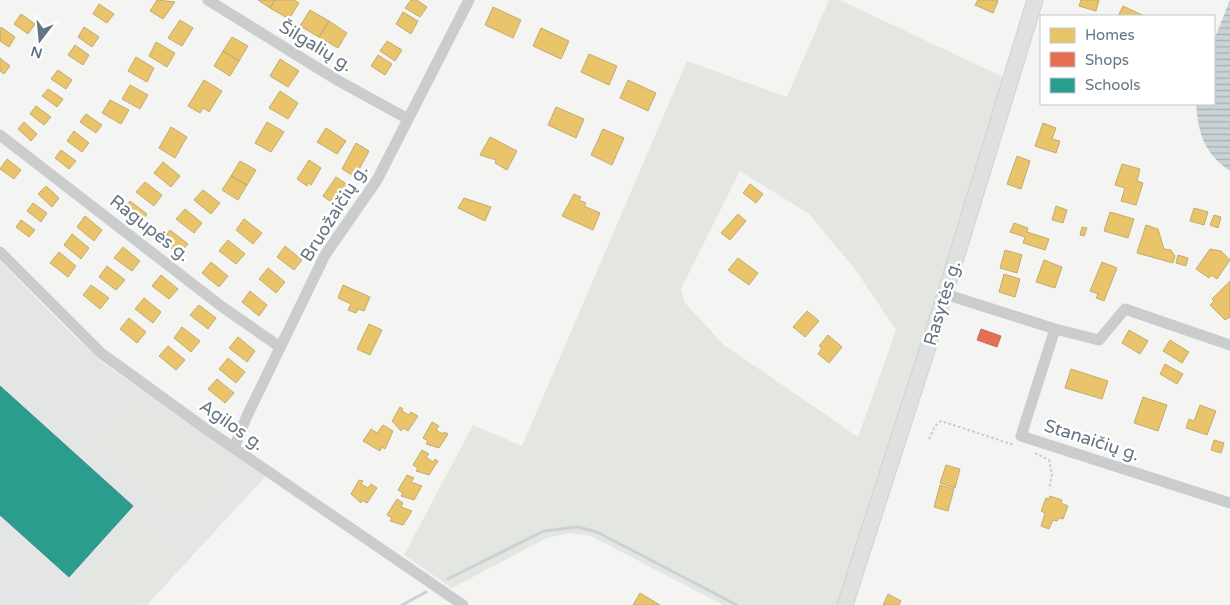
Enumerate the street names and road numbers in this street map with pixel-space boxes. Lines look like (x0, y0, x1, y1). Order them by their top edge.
street label: Šilgalių g. (275, 15, 357, 77)
street label: Bruožaičių g. (295, 160, 373, 266)
street label: Ragupės g. (105, 190, 195, 266)
street label: Rasytės g. (919, 258, 965, 348)
street label: Agilos g. (195, 395, 269, 455)
street label: Stanaičių g. (1042, 414, 1142, 466)

